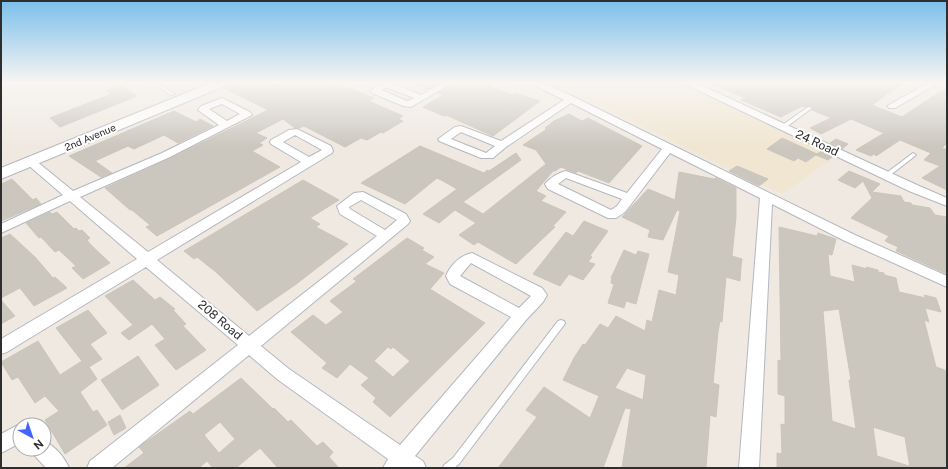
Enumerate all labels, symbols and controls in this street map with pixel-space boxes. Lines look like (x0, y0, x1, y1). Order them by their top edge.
street label: 2nd Avenue (63, 121, 118, 153)
street label: 24 Road (793, 127, 841, 159)
street label: 208 Road (195, 297, 245, 343)
north arrow (12, 417, 52, 457)
text: N (31, 437, 46, 452)

